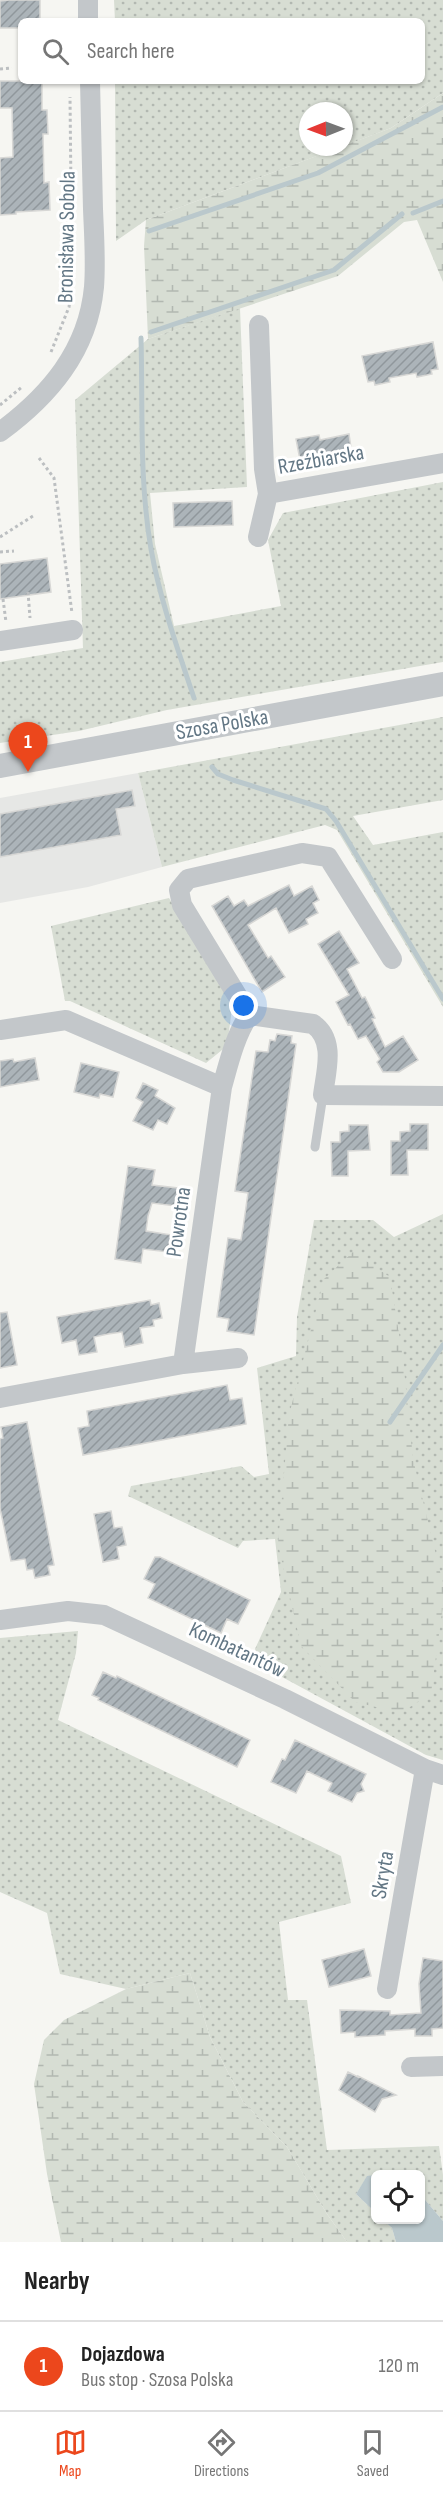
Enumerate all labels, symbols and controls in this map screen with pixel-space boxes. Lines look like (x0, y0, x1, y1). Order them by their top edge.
search box (18, 18, 425, 84)
icon: search (39, 35, 72, 68)
text: Search here (87, 38, 174, 65)
north arrow (299, 102, 353, 156)
street label: Bronisława Sobola (52, 171, 82, 303)
street label: Rzeźbiarska (276, 439, 366, 481)
street label: Szosa Polska (174, 704, 270, 746)
pin: 1 (9, 722, 48, 772)
your location (229, 991, 258, 1020)
street label: Powrotna (161, 1185, 197, 1259)
street label: Kombatantów (185, 1616, 289, 1684)
street label: Skryta (366, 1849, 400, 1901)
map controls (371, 2170, 425, 2224)
button: locate (371, 2170, 425, 2224)
text: Nearby (24, 2266, 90, 2297)
text: Dojazdowa (81, 2341, 165, 2368)
text: 1 (40, 2354, 47, 2378)
text: 120 m (379, 2354, 419, 2378)
text: Bus stop · Szosa Polska (81, 2368, 233, 2392)
tab: Map (54, 2426, 87, 2481)
tab: Directions (194, 2426, 249, 2481)
tab: Saved (356, 2426, 389, 2481)

